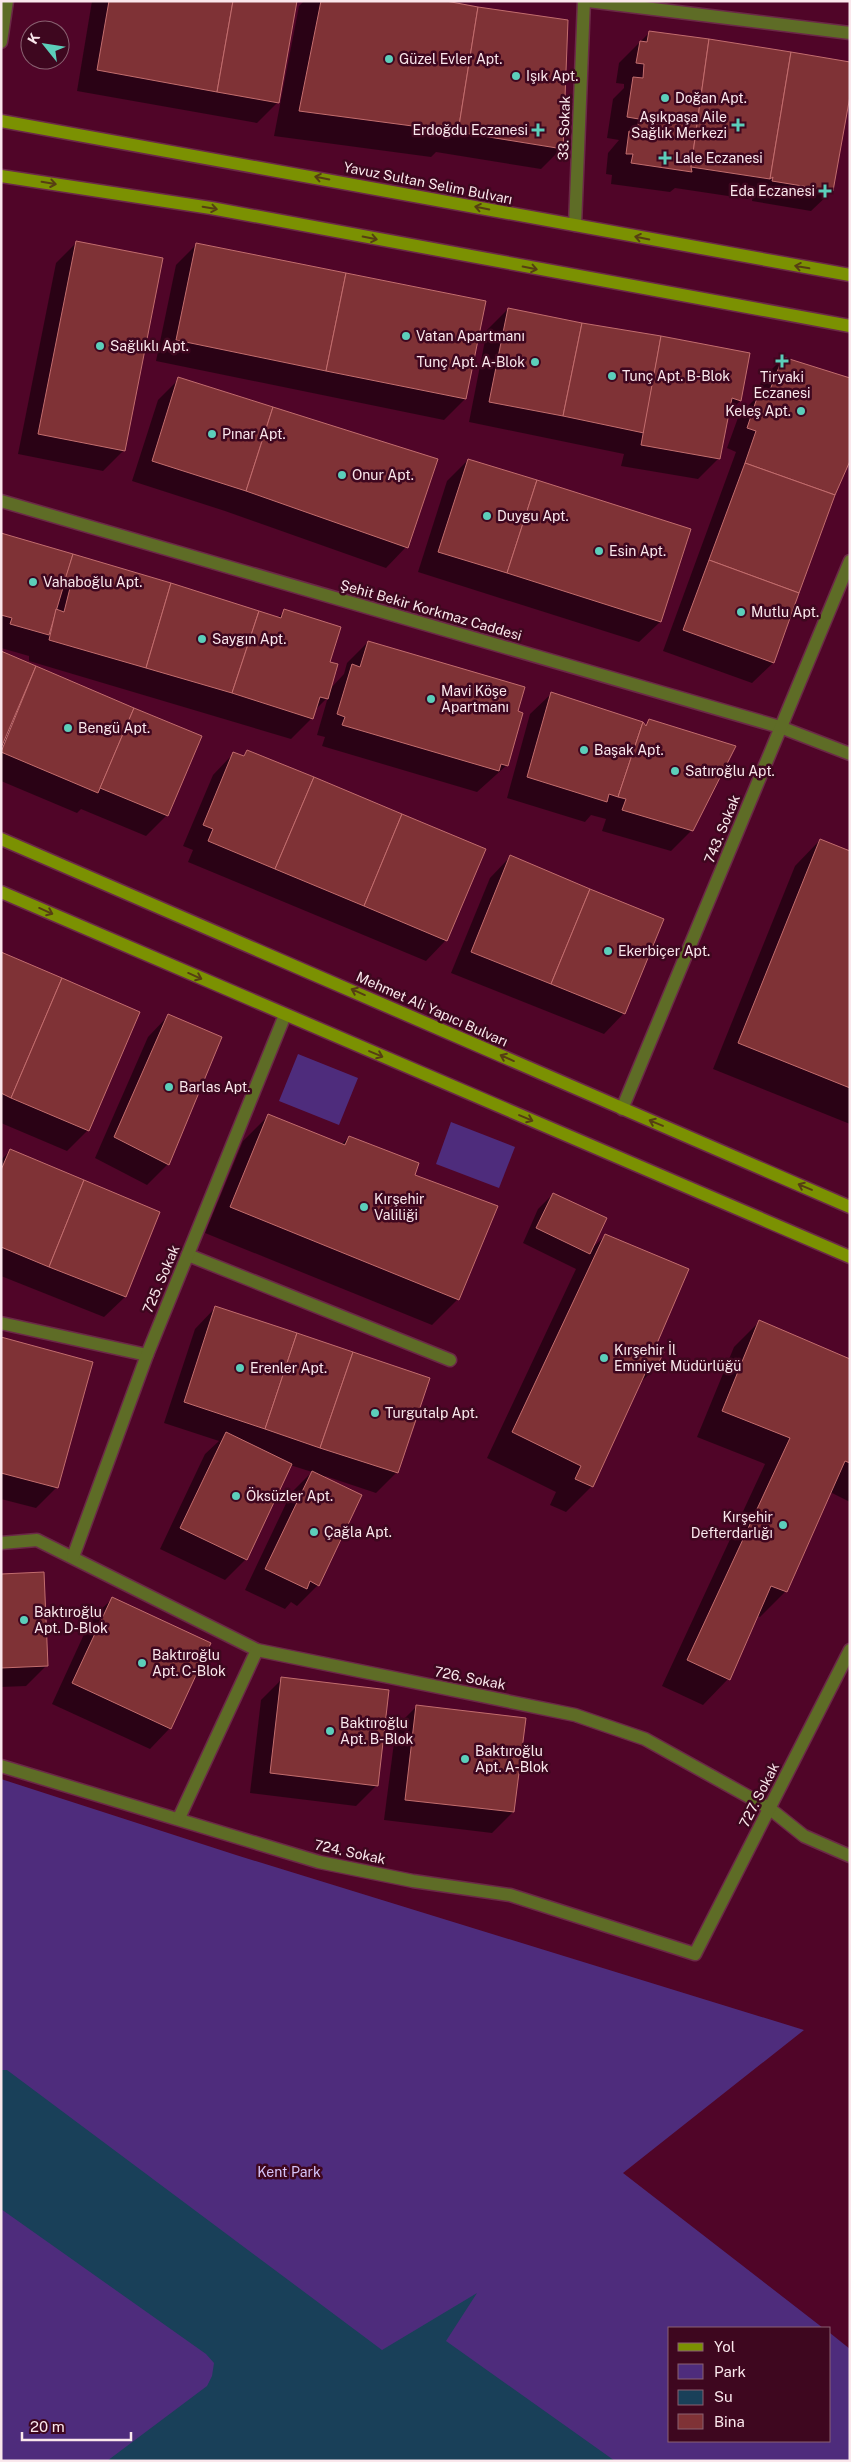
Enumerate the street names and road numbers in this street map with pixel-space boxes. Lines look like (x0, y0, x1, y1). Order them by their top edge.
street label: 33. Sokak (555, 95, 573, 161)
street label: Yavuz Sultan Selim Bulvarı (342, 159, 514, 207)
street label: Şehit Bekir Korkmaz Caddesi (338, 576, 524, 644)
street label: 743. Sokak (701, 792, 743, 866)
street label: Mehmet Ali Yapıcı Bulvarı (354, 968, 510, 1050)
street label: 725. Sokak (139, 1242, 183, 1316)
street label: 726. Sokak (433, 1663, 507, 1693)
street label: 727. Sokak (736, 1760, 782, 1830)
street label: 724. Sokak (313, 1837, 387, 1867)

